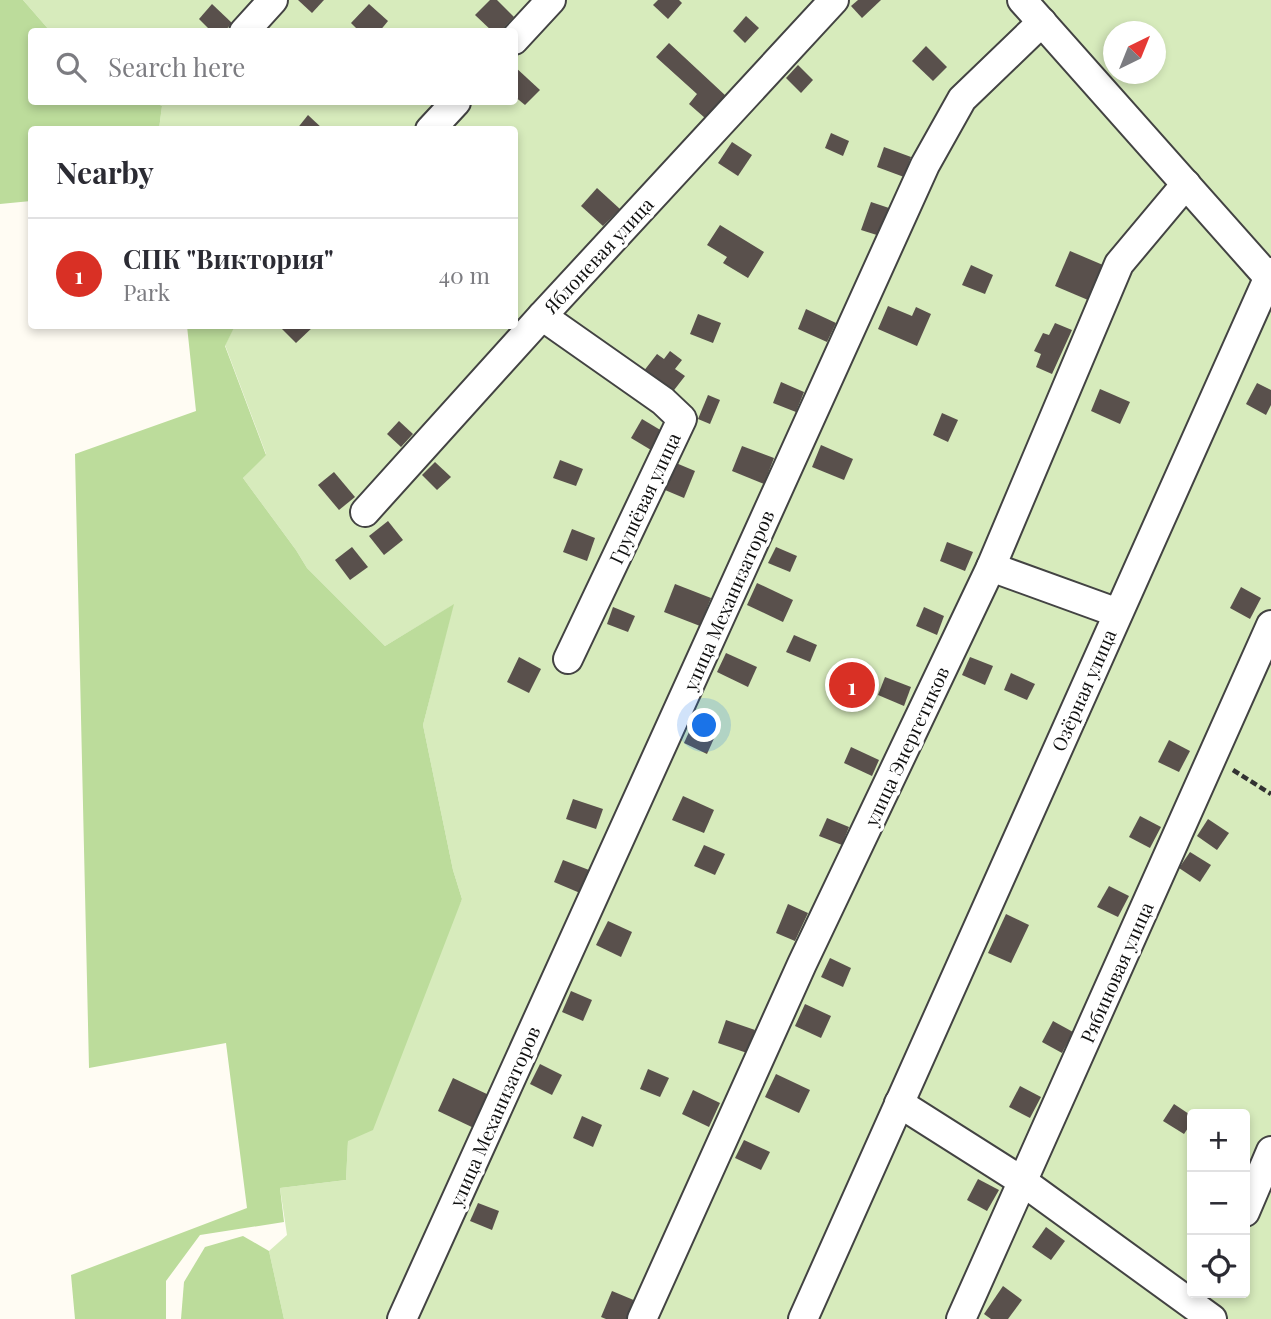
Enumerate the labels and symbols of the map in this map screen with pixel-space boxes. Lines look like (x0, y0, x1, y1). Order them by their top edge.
north arrow (1103, 21, 1166, 84)
street label: Яблоневая улица (537, 191, 659, 319)
street label: Грушёвая улица (602, 428, 686, 568)
street label: улица Механизаторов (676, 505, 780, 696)
street label: Озёрная улица (1044, 624, 1122, 755)
pin: 1 (829, 659, 875, 711)
street label: улица Энергетиков (857, 662, 954, 831)
your location (687, 708, 721, 742)
street label: Рябиновая улица (1073, 897, 1159, 1046)
street label: улица Механизаторов (442, 1021, 546, 1212)

